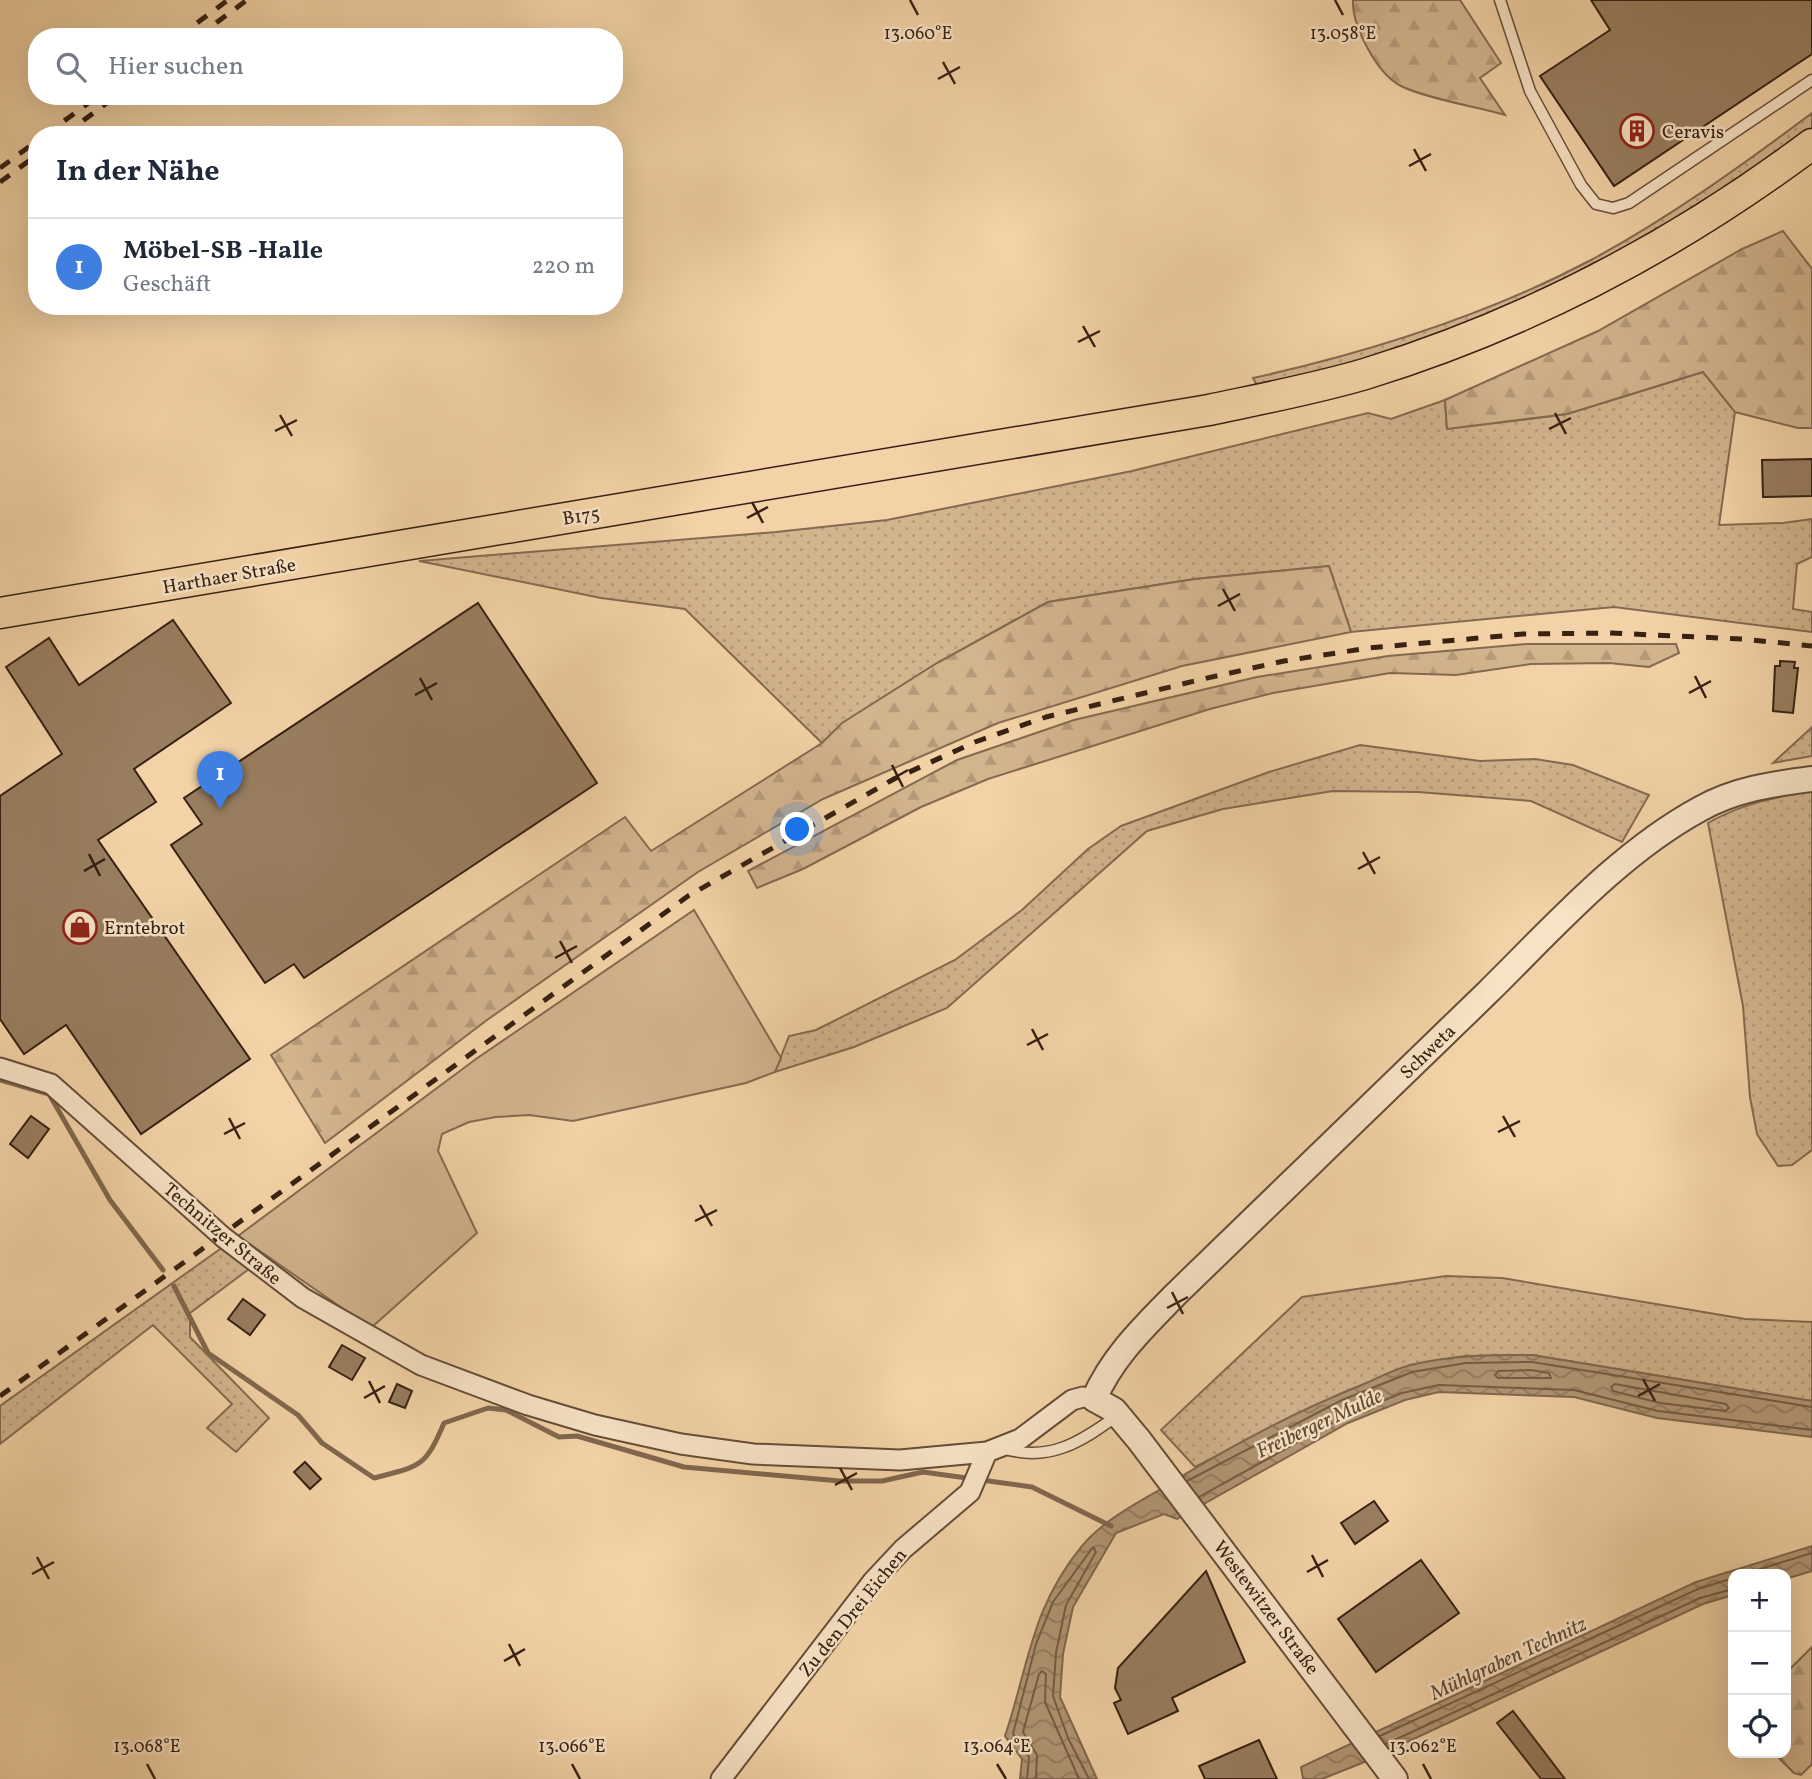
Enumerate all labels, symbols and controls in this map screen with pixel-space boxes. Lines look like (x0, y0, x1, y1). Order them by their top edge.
text: 13.060°E (884, 22, 952, 47)
text: 13.058°E (1310, 22, 1376, 47)
search box (28, 28, 623, 105)
icon: search (52, 48, 90, 86)
text: Hier suchen (108, 49, 244, 85)
building icon: Ceravis (1618, 112, 1656, 150)
place label: Ceravis (1662, 120, 1724, 146)
text: In der Nähe (56, 151, 220, 193)
text: Möbel-SB -Halle (123, 233, 323, 269)
text: 1 (74, 251, 84, 283)
text: 220 m (532, 251, 595, 283)
text: Geschäft (123, 269, 211, 301)
street label: B175 (561, 501, 602, 533)
street label: Harthaer Straße (161, 552, 298, 601)
pin: 1 (197, 751, 243, 809)
your location (780, 812, 814, 846)
shop icon: Erntebrot (61, 908, 99, 946)
place label: Erntebrot (104, 916, 186, 942)
street label: Schweta (1395, 1019, 1462, 1086)
street label: Technitzer Straße (157, 1177, 286, 1292)
water label: Freiberger Mulde (1252, 1382, 1388, 1466)
street label: Westewitzer Straße (1206, 1536, 1325, 1681)
street label: Zu den Drei Eichen (794, 1543, 914, 1683)
map controls (1728, 1569, 1791, 1758)
button: + (1728, 1569, 1791, 1632)
water label: Mühlgraben Technitz (1425, 1610, 1592, 1709)
button: − (1728, 1632, 1791, 1695)
button: locate (1728, 1695, 1791, 1758)
text: 13.068°E (113, 1735, 181, 1760)
text: 13.066°E (538, 1735, 606, 1760)
text: 13.064°E (963, 1735, 1031, 1760)
text: 13.062°E (1389, 1735, 1457, 1760)

